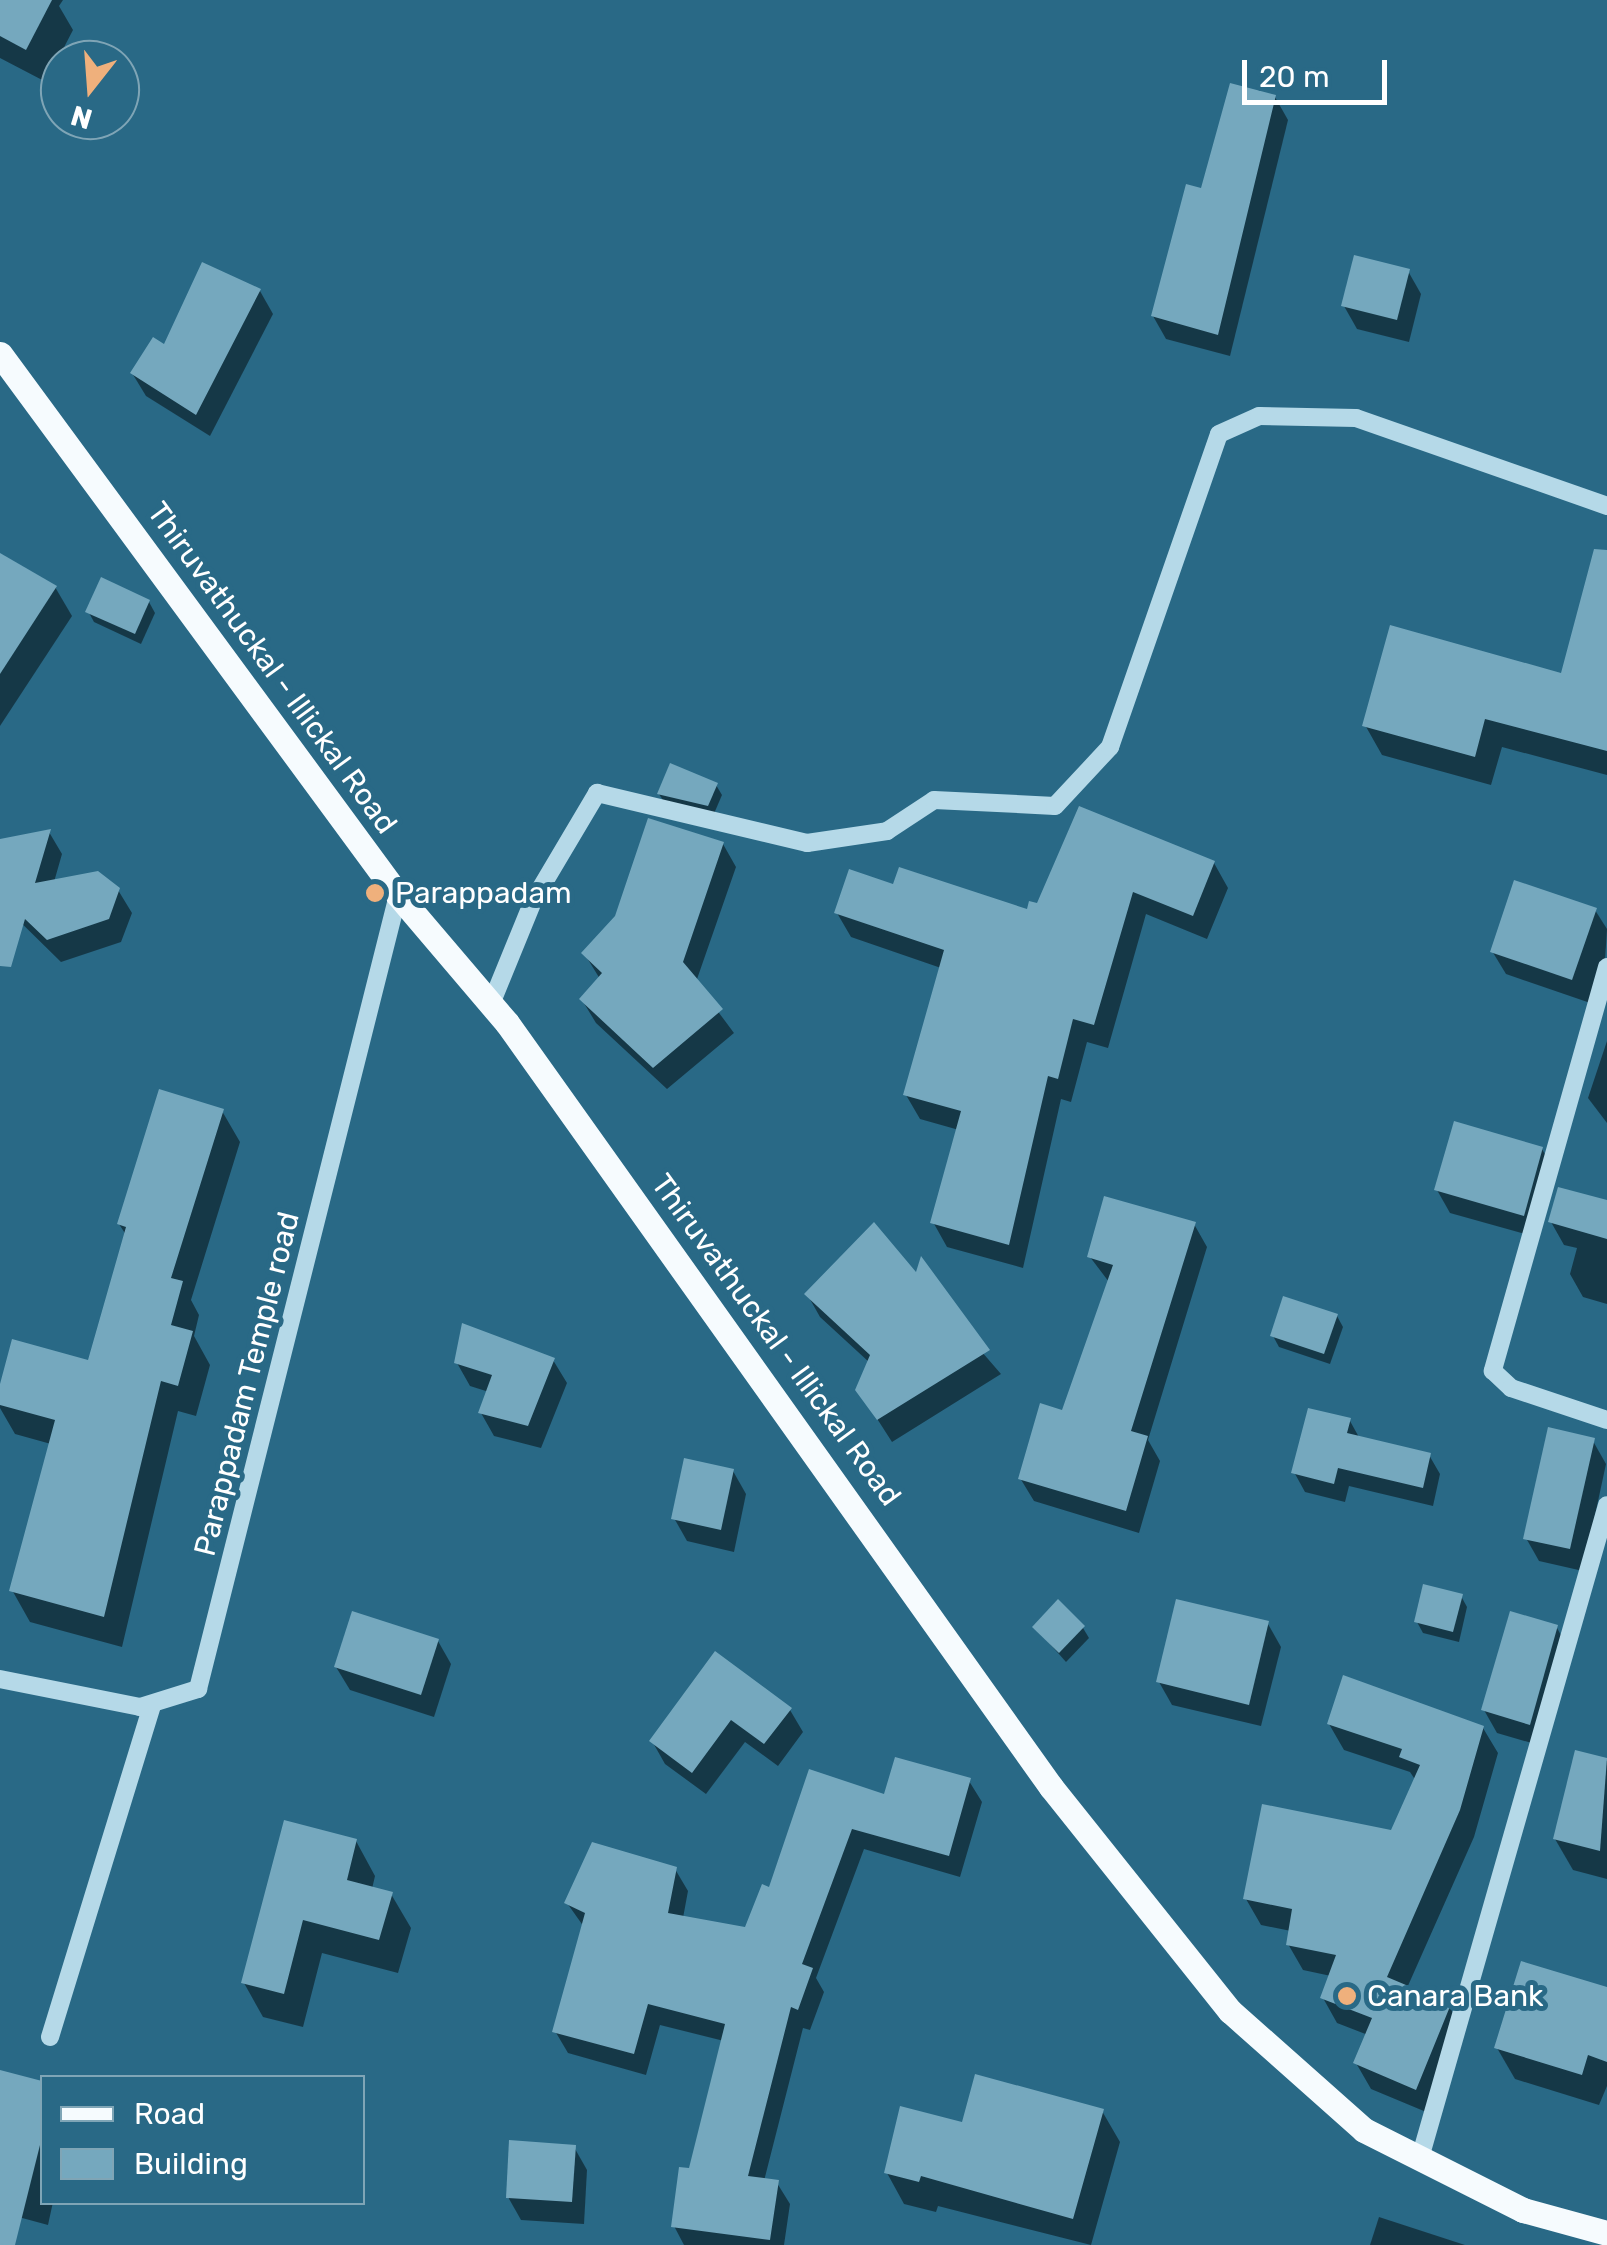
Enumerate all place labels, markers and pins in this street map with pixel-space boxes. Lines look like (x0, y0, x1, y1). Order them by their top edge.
place label: Parappadam (395, 875, 572, 911)
marker: Parappadam (364, 882, 386, 904)
place label: Canara Bank (1367, 1978, 1544, 2014)
marker: Canara Bank (1336, 1985, 1358, 2007)

